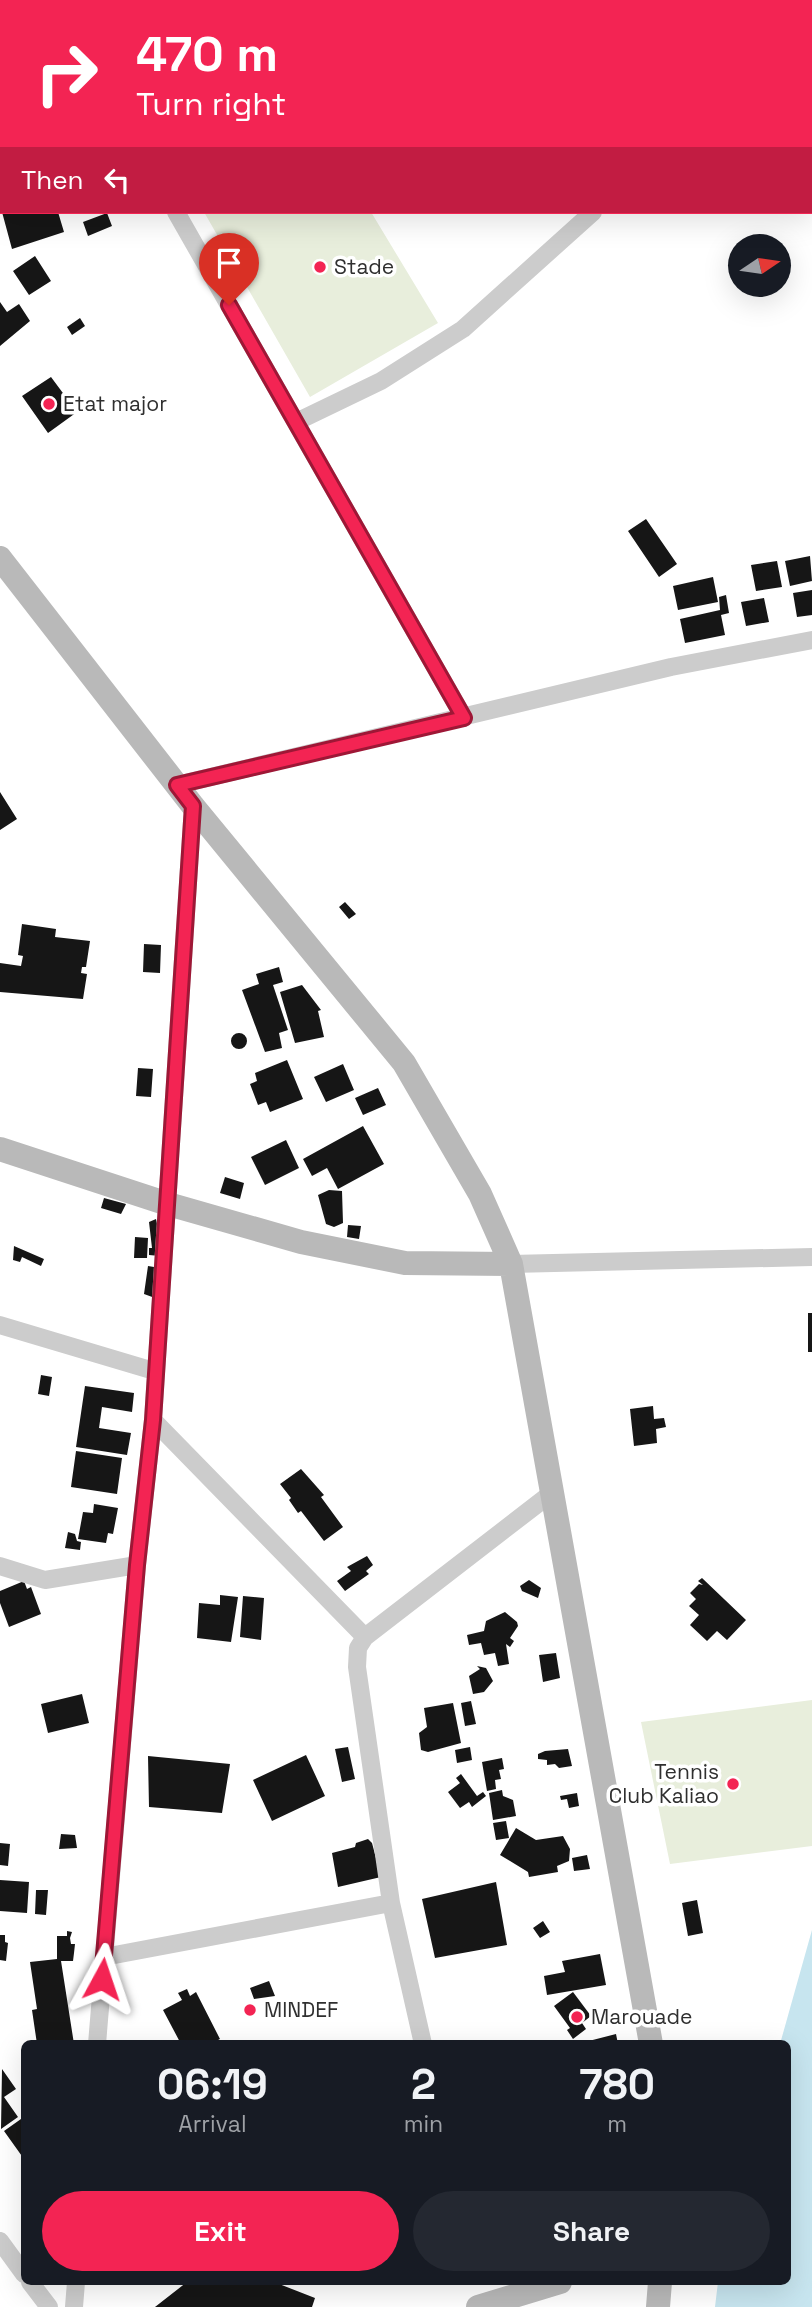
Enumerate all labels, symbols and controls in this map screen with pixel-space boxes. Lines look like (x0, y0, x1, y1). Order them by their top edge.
text: 470 m (136, 23, 278, 85)
icon: right (21, 28, 112, 119)
text: Turn right (136, 84, 286, 124)
icon: left (98, 161, 136, 199)
text: Then (21, 163, 84, 197)
pin (199, 233, 259, 305)
north arrow (728, 234, 791, 298)
map controls (728, 234, 791, 297)
icon: arrive (210, 244, 248, 282)
place label: Stade (334, 253, 394, 280)
marker: Stade (312, 259, 328, 275)
place label: Etat major (63, 390, 167, 417)
marker: Etat major (41, 396, 57, 412)
place label: Tennis Club Kaliao (609, 1758, 719, 1809)
marker: Tennis Club Kaliao (725, 1776, 741, 1792)
position arrow (65, 1942, 139, 2016)
place label: MINDEF (264, 1996, 338, 2023)
marker: MINDEF (242, 2002, 258, 2018)
place label: Marouade (591, 2003, 692, 2030)
marker: Marouade (569, 2009, 585, 2025)
text: 06:19 (157, 2058, 268, 2111)
text: 2 (411, 2058, 436, 2111)
text: 780 (579, 2058, 655, 2111)
text: Arrival (178, 2109, 247, 2139)
text: min (404, 2109, 443, 2139)
text: m (607, 2109, 627, 2139)
button: Exit (42, 2191, 399, 2271)
button: Share (413, 2191, 770, 2271)

